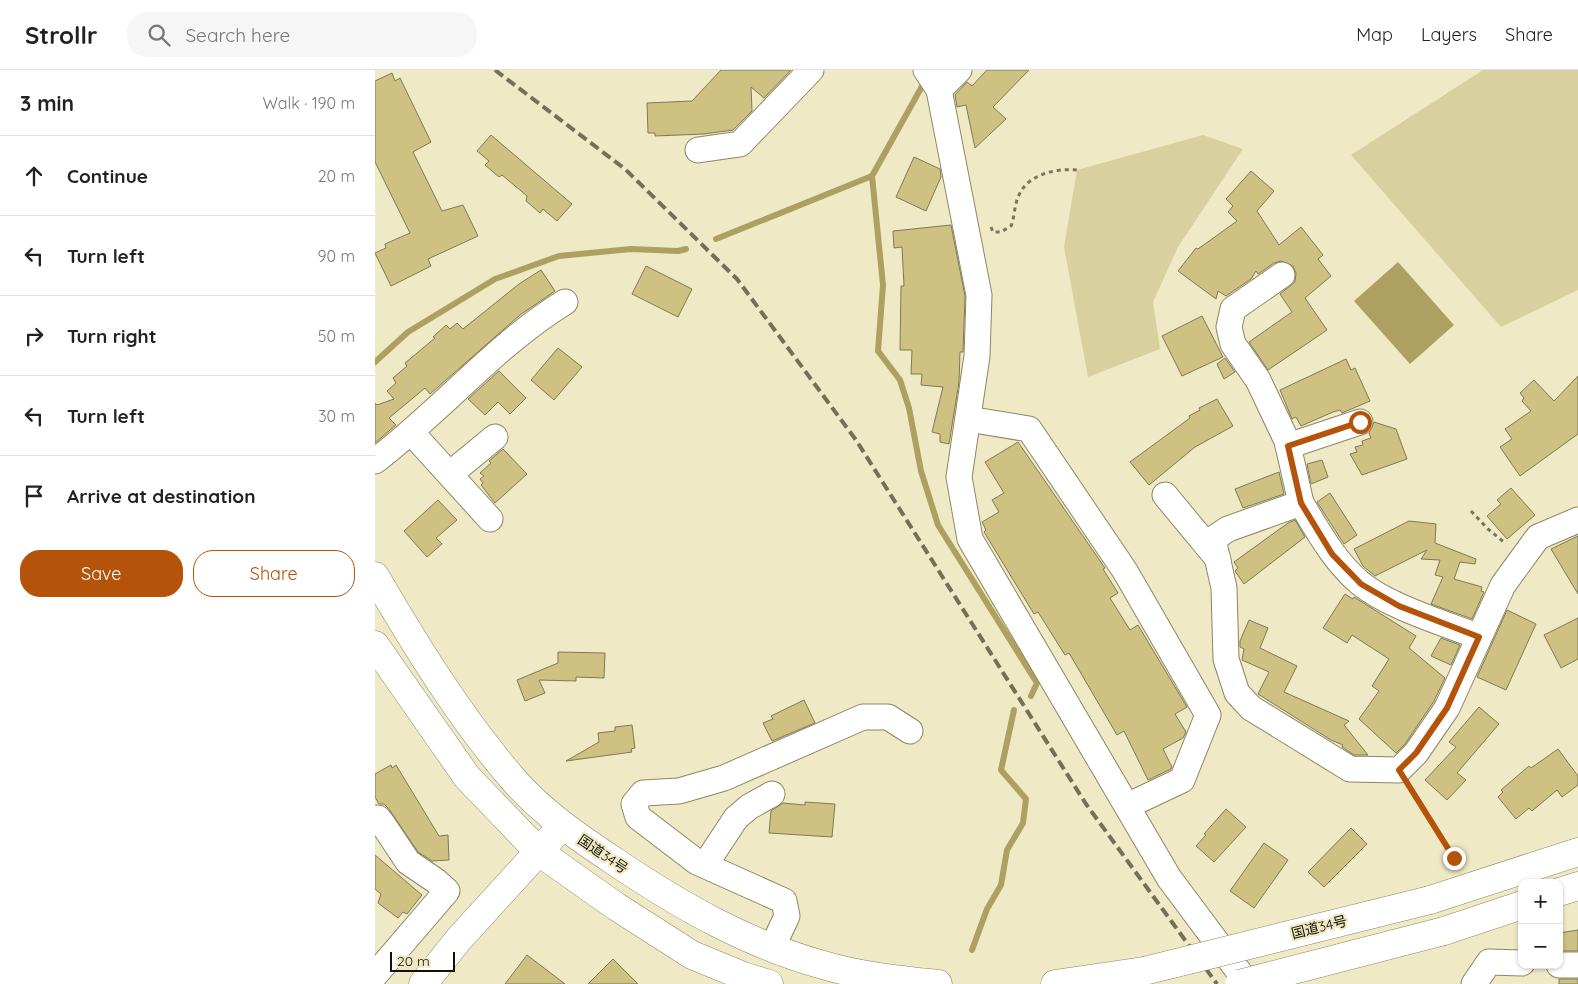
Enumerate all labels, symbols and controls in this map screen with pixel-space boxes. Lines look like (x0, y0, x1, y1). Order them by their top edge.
search box (127, 12, 477, 57)
text: Strollr (25, 20, 97, 50)
icon: search (145, 21, 173, 49)
text: Search here (185, 23, 290, 47)
text: Map (1356, 23, 1393, 46)
text: Layers (1421, 23, 1477, 46)
text: Share (1505, 23, 1553, 46)
text: 3 min (20, 90, 74, 116)
text: Walk · 190 m (263, 93, 355, 113)
icon: ahead (20, 162, 48, 190)
text: Continue (67, 164, 148, 188)
text: 20 m (318, 166, 355, 186)
icon: left (20, 242, 48, 270)
text: Turn left (67, 244, 145, 268)
text: 90 m (318, 246, 355, 266)
icon: right (20, 322, 48, 350)
text: Turn right (67, 324, 156, 348)
text: 50 m (318, 326, 355, 346)
icon: left (20, 402, 48, 430)
text: Turn left (67, 404, 145, 428)
text: 30 m (318, 406, 355, 426)
route start (1349, 411, 1372, 434)
icon: arrive (20, 482, 48, 510)
text: Arrive at destination (67, 484, 256, 508)
button: Save (20, 550, 183, 597)
button: Share (193, 550, 355, 597)
street label: 国道34号 (574, 831, 632, 877)
route end (1443, 847, 1466, 870)
map controls (1518, 879, 1563, 969)
button: + (1518, 879, 1563, 924)
street label: 国道34号 (1289, 911, 1349, 943)
button: − (1518, 924, 1563, 969)
scale bar (390, 949, 455, 972)
text: 20 m (397, 952, 430, 970)

